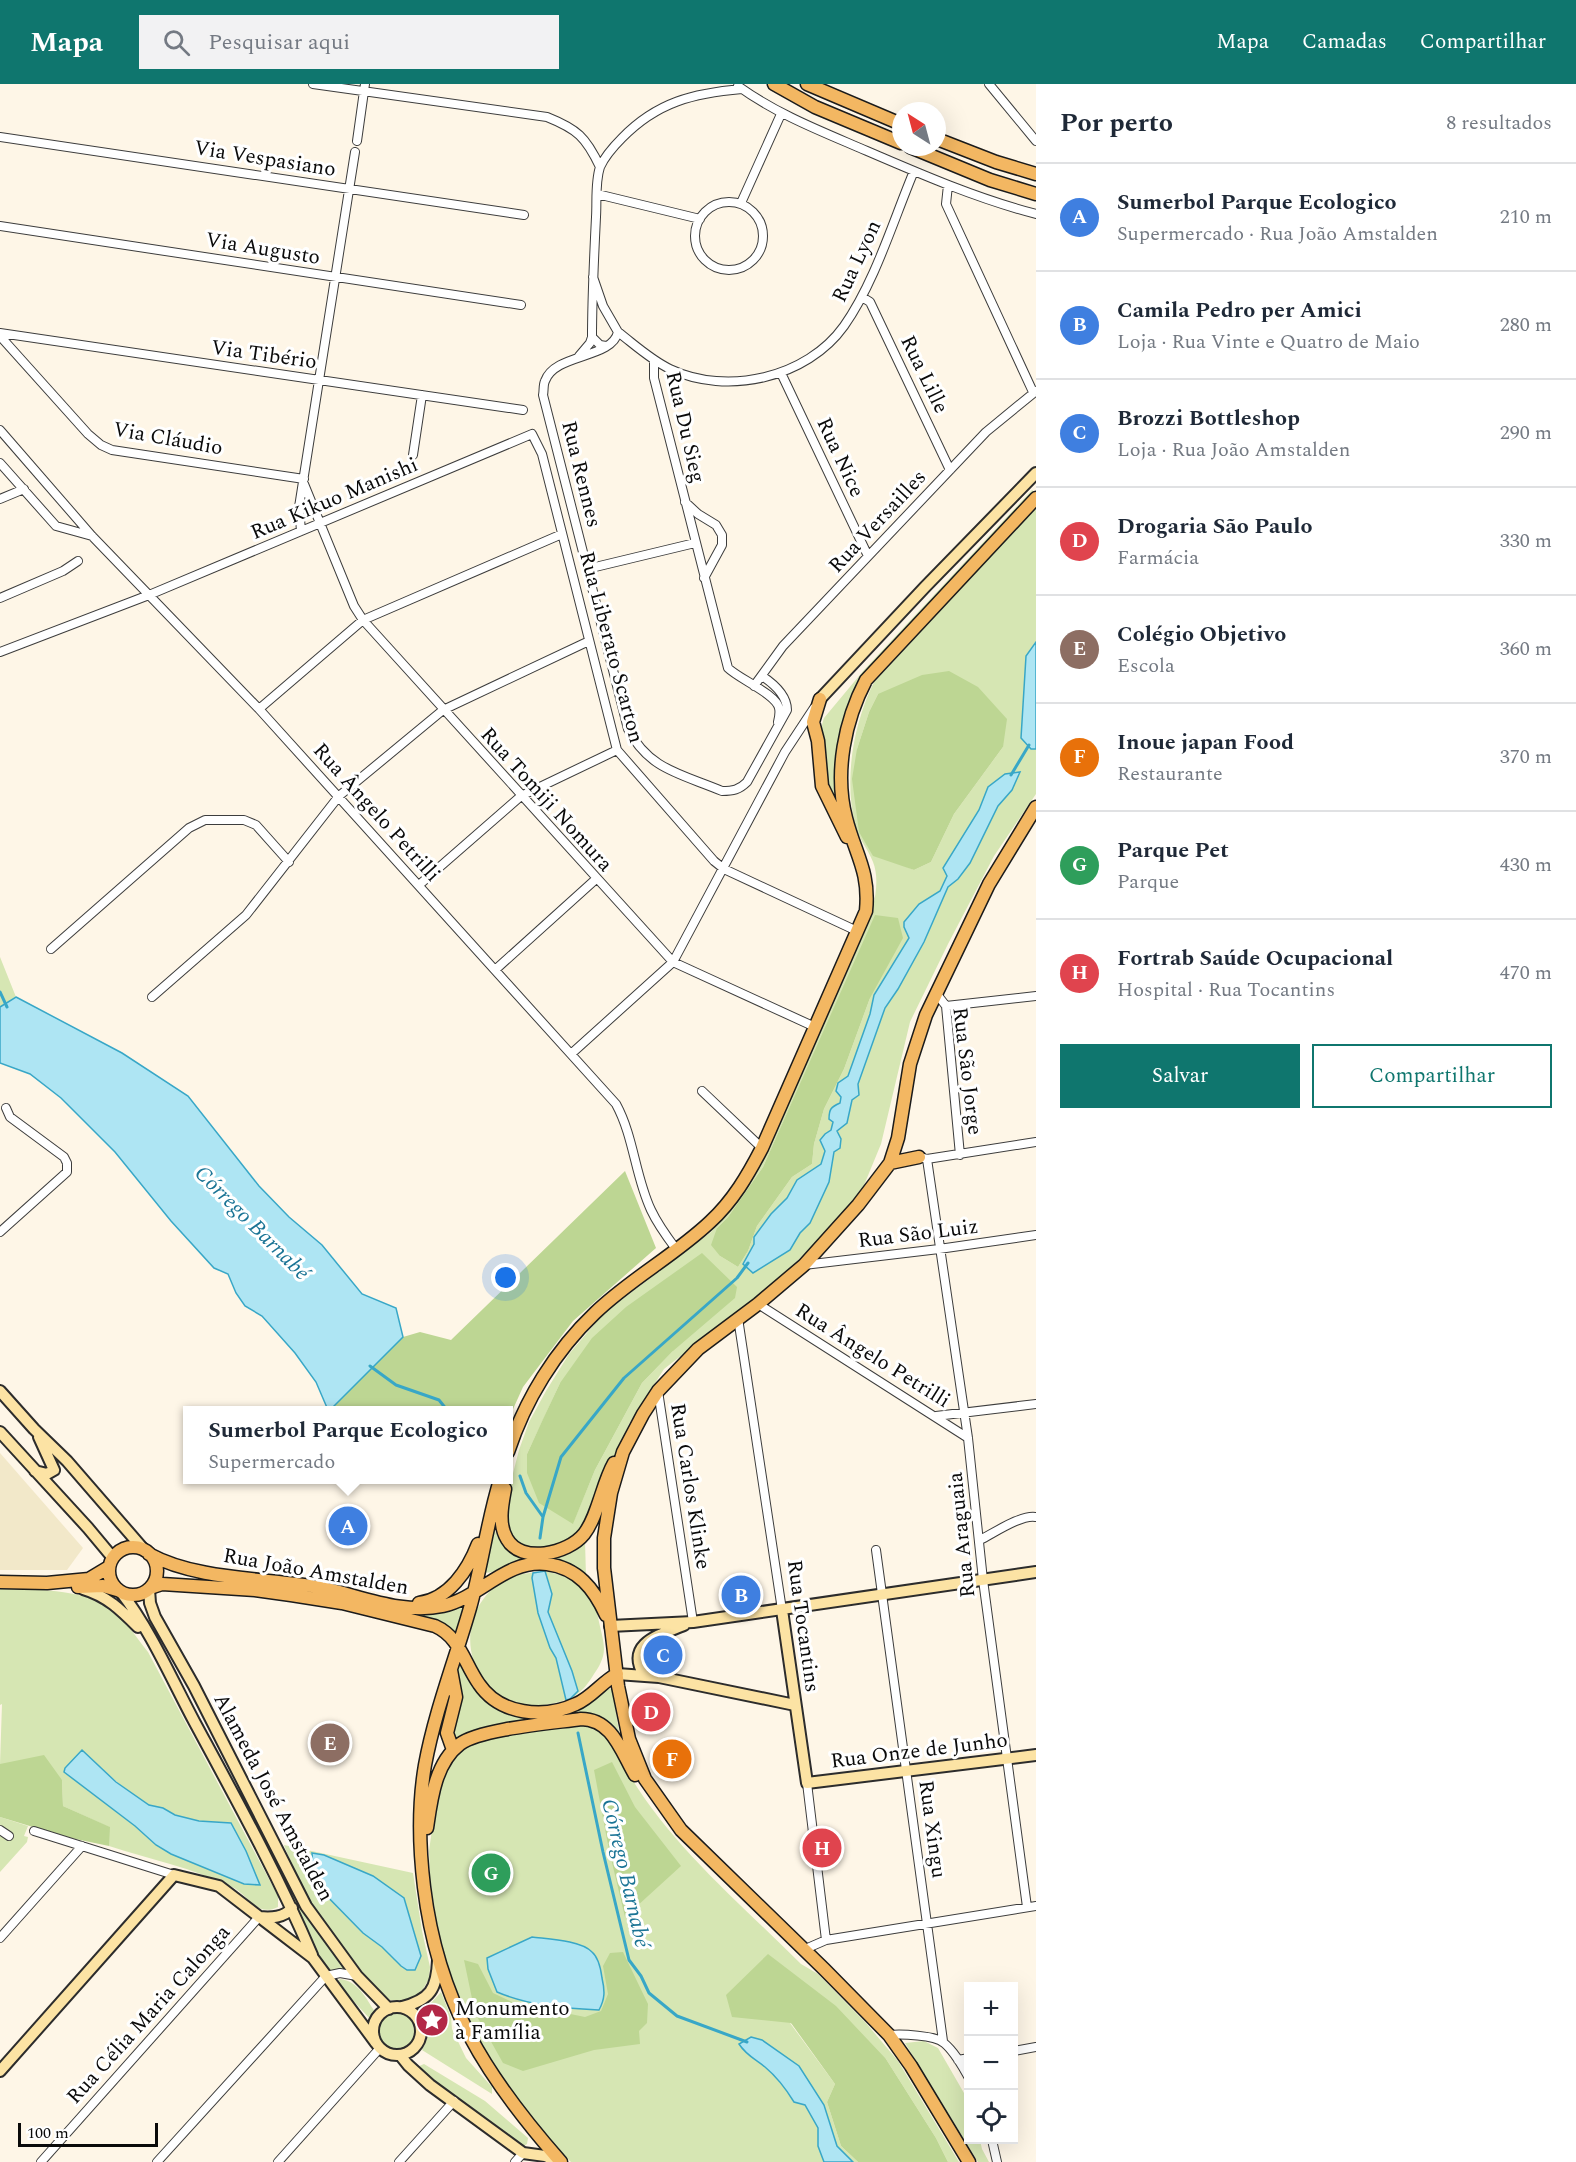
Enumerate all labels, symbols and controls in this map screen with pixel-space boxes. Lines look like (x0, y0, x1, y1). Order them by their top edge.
search box (139, 15, 559, 69)
text: Mapa (30, 21, 103, 64)
icon: search (160, 26, 193, 59)
text: Pesquisar aqui (208, 26, 350, 59)
text: Mapa (1216, 26, 1269, 58)
text: Camadas (1302, 26, 1387, 58)
text: Compartilhar (1420, 26, 1546, 58)
north arrow (892, 102, 946, 156)
text: Por perto (1060, 103, 1173, 143)
text: 8 resultados (1446, 108, 1552, 138)
street label: Via Vespasiano (192, 132, 338, 186)
text: Sumerbol Parque Ecologico (1117, 186, 1397, 219)
text: A (1072, 202, 1087, 232)
text: 210 m (1500, 202, 1552, 232)
street label: Rua Lyon (824, 215, 890, 308)
text: Supermercado · Rua João Amstalden (1117, 219, 1438, 249)
street label: Via Augusto (203, 224, 322, 274)
text: Camila Pedro per Amici (1117, 294, 1362, 327)
text: B (1072, 310, 1087, 340)
text: 280 m (1500, 310, 1552, 340)
text: Loja · Rua Vinte e Quatro de Maio (1117, 327, 1420, 357)
street label: Rua Lille (891, 330, 957, 419)
street label: Via Tibério (209, 332, 319, 378)
street label: Rua Du Sieg (657, 368, 713, 486)
text: Brozzi Bottleshop (1117, 402, 1300, 435)
street label: Rua Nice (808, 412, 873, 503)
street label: Via Cláudio (111, 414, 225, 464)
street label: Rua Rennes (552, 418, 610, 531)
text: C (1072, 418, 1087, 448)
text: 290 m (1500, 418, 1552, 448)
text: Loja · Rua João Amstalden (1117, 435, 1350, 465)
street label: Rua Kikuo Manishi (246, 449, 423, 549)
street label: Rua Versailles (821, 463, 934, 581)
text: Drogaria São Paulo (1117, 510, 1313, 543)
text: D (1071, 526, 1088, 556)
text: 330 m (1500, 526, 1552, 556)
text: Farmácia (1117, 543, 1199, 573)
street label: Rua Liberato Scarton (570, 548, 652, 747)
text: Colégio Objetivo (1117, 618, 1286, 651)
text: E (1073, 634, 1086, 664)
text: 360 m (1500, 634, 1552, 664)
text: Escola (1117, 651, 1175, 681)
street label: Rua Tomiji Nomura (472, 720, 621, 880)
text: Inoue japan Food (1117, 726, 1294, 759)
street label: Rua Ângelo Petrilli (305, 736, 448, 889)
text: F (1073, 742, 1086, 772)
text: 370 m (1500, 742, 1552, 772)
text: Restaurante (1117, 759, 1223, 789)
text: Parque Pet (1117, 834, 1229, 867)
text: G (1072, 850, 1087, 880)
text: 430 m (1500, 850, 1552, 880)
text: Parque (1117, 867, 1179, 897)
text: Fortrab Saúde Ocupacional (1117, 942, 1393, 975)
text: H (1071, 958, 1088, 988)
text: 470 m (1500, 958, 1552, 988)
text: Hospital · Rua Tocantins (1117, 975, 1335, 1005)
street label: Rua São Jorge (943, 1005, 991, 1137)
button: Salvar (1060, 1044, 1300, 1108)
button: Compartilhar (1312, 1044, 1552, 1108)
water label: Córrego Barnabé (187, 1158, 319, 1290)
street label: Rua São Luiz (856, 1211, 980, 1257)
your location (491, 1263, 520, 1292)
street label: Rua Ângelo Petrilli (789, 1295, 956, 1417)
street label: Rua Carlos Klinke (661, 1401, 719, 1572)
popup (183, 1406, 513, 1484)
text: Sumerbol Parque Ecologico (208, 1414, 488, 1447)
text: Supermercado (208, 1447, 335, 1477)
street label: Rua Araguaia (939, 1470, 984, 1599)
pin: A (328, 1504, 368, 1548)
street label: Rua João Amstalden (221, 1540, 411, 1604)
street label: Rua Tocantins (778, 1558, 828, 1695)
pin: B (722, 1572, 760, 1618)
pin: C (644, 1632, 682, 1678)
street label: Alameda José Amstalden (205, 1688, 342, 1907)
pin: D (632, 1690, 670, 1734)
pin: E (310, 1720, 350, 1766)
street label: Rua Onze de Junho (829, 1724, 1010, 1778)
pin: F (652, 1736, 692, 1782)
street label: Rua Xingu (909, 1778, 955, 1880)
water label: Córrego Barnabé (592, 1796, 659, 1953)
pin: H (802, 1826, 842, 1870)
pin: G (472, 1850, 510, 1896)
street label: Rua Célia Maria Calonga (59, 1917, 239, 2112)
map controls (964, 1982, 1018, 2144)
button: + (964, 1982, 1018, 2036)
place label: Monumento à Família (455, 1993, 570, 2049)
place icon: Monumento à Família (414, 2002, 450, 2038)
button: − (964, 2036, 1018, 2090)
button: locate (964, 2090, 1018, 2144)
scale bar (18, 2120, 158, 2148)
text: 100 m (27, 2121, 69, 2145)

